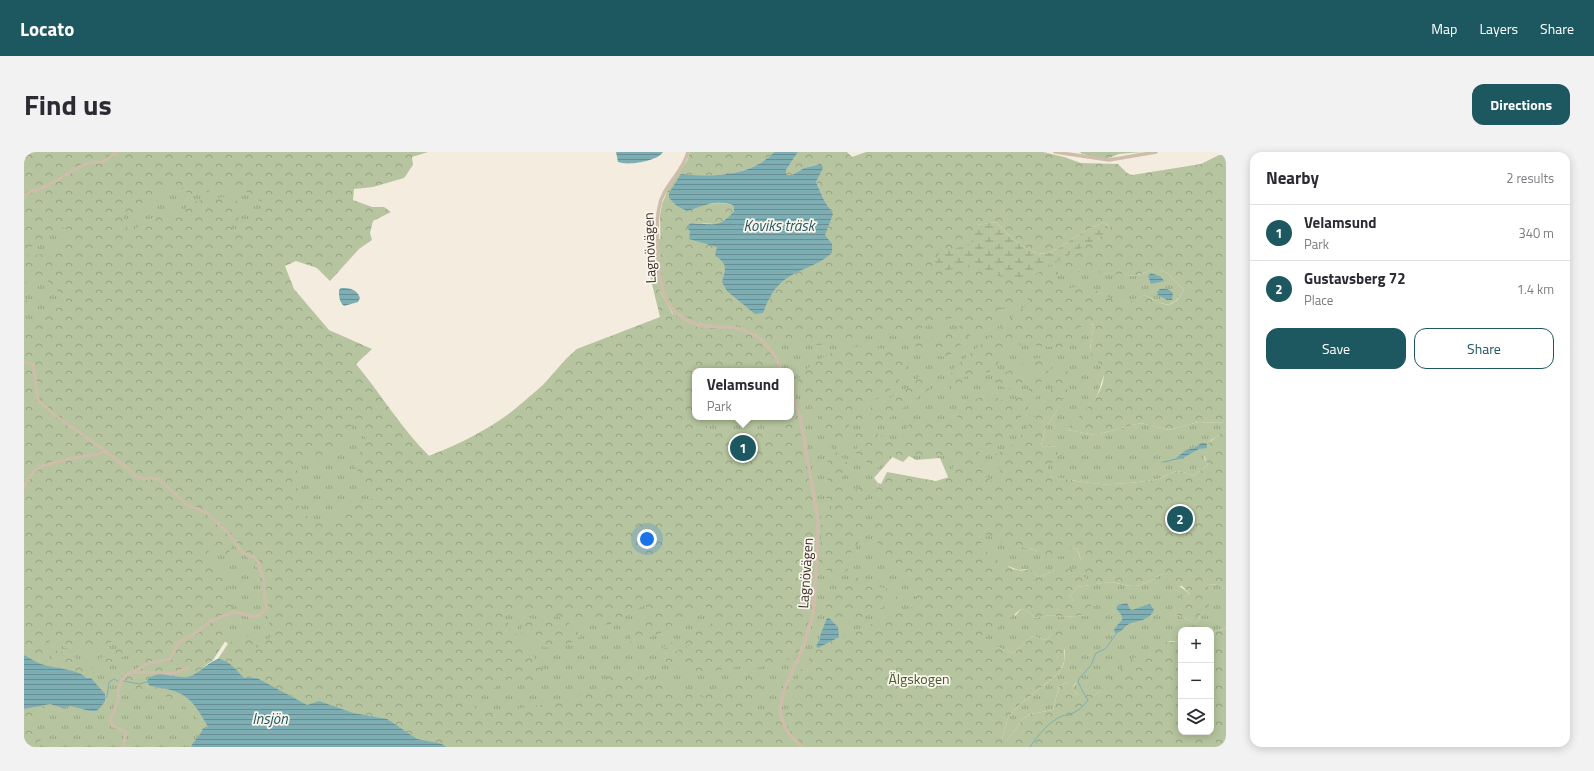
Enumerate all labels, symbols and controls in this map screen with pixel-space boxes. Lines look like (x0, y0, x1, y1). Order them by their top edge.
text: Locato (20, 14, 74, 43)
text: Map (1431, 18, 1457, 39)
text: Layers (1479, 18, 1518, 39)
text: Share (1540, 18, 1574, 39)
text: Find us (24, 83, 112, 126)
button: Directions (1472, 84, 1570, 125)
text: Nearby (1266, 165, 1319, 191)
text: 2 results (1506, 168, 1554, 188)
text: Velamsund (1304, 211, 1376, 234)
street label: Lagnövägen (637, 212, 661, 284)
water label: Koviks träsk (744, 214, 817, 237)
text: 1 (1275, 223, 1283, 243)
text: 340 m (1518, 223, 1554, 243)
text: Park (1304, 234, 1329, 254)
text: Gustavsberg 72 (1304, 267, 1406, 290)
text: 2 (1275, 279, 1283, 299)
text: 1.4 km (1517, 279, 1554, 299)
text: Place (1304, 290, 1333, 310)
button: Save (1266, 328, 1406, 369)
button: Share (1414, 328, 1554, 369)
popup (692, 368, 794, 420)
text: Velamsund (707, 373, 779, 396)
text: Park (707, 396, 732, 416)
pin: 1 (730, 433, 756, 463)
pin: 2 (1167, 504, 1193, 534)
your location (637, 529, 657, 549)
street label: Lagnövägen (792, 537, 818, 609)
map controls (1178, 627, 1214, 735)
button: + (1178, 627, 1214, 663)
button: − (1178, 663, 1214, 699)
park label: Älgskogen (889, 668, 949, 689)
button: layers (1178, 699, 1214, 735)
water label: Insjön (252, 707, 288, 730)

